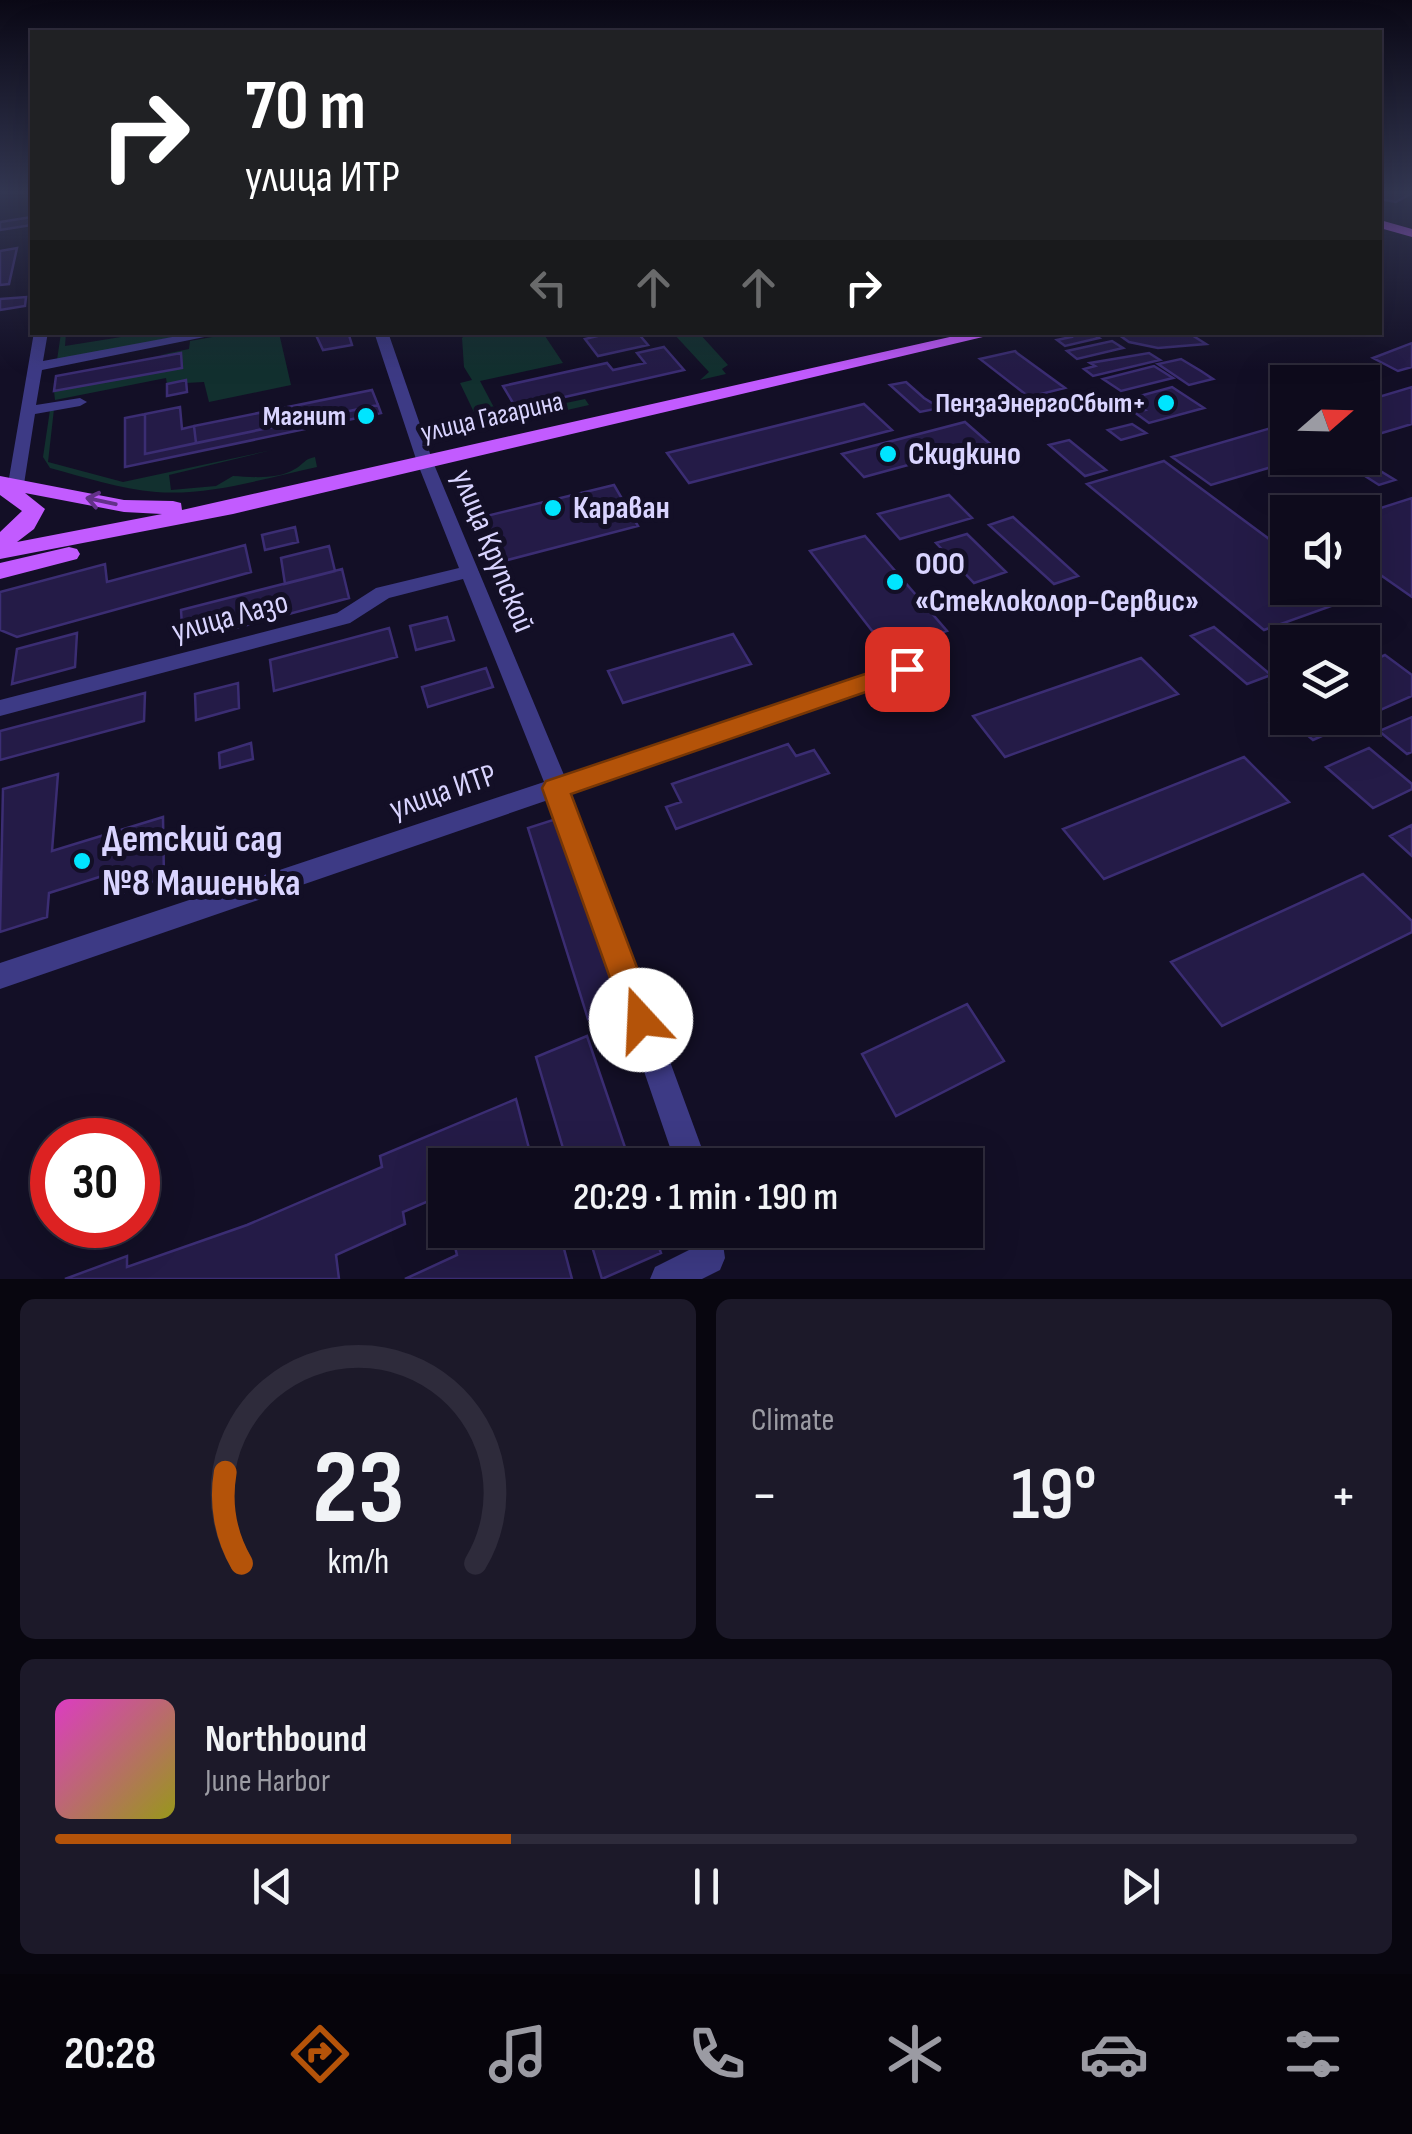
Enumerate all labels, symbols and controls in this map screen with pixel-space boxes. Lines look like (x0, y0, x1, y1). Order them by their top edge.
text: 70 m (245, 65, 366, 149)
icon: right (80, 70, 210, 200)
text: улица ИТР (245, 150, 400, 205)
icon: left (521, 260, 576, 315)
icon: ahead (626, 260, 681, 315)
icon: ahead (731, 260, 786, 315)
icon: right (836, 260, 891, 315)
north arrow (1270, 365, 1380, 475)
map controls (1270, 365, 1380, 735)
street label: улица Гагарина (418, 385, 566, 449)
place label: ПензаЭнергоСбыт+ (935, 387, 1146, 420)
marker: ПензаЭнергоСбыт+ (1155, 392, 1177, 414)
place label: Магнит (263, 400, 346, 433)
marker: Магнит (355, 405, 377, 427)
place label: Скидкино (908, 435, 1021, 474)
marker: Скидкино (877, 443, 899, 465)
street label: улица Крупской (443, 464, 543, 638)
place label: Караван (573, 489, 670, 528)
one-way arrow (86, 491, 118, 510)
button: sound (1270, 495, 1380, 605)
marker: Караван (542, 497, 564, 519)
place label: ООО «Стеклоколор-Сервис» (915, 545, 1199, 621)
marker: ООО «Стеклоколор-Сервис» (884, 571, 906, 593)
street label: улица Лазо (168, 583, 292, 651)
button: layers (1270, 625, 1380, 735)
pin (865, 627, 950, 712)
icon: arrive (880, 642, 935, 697)
street label: улица ИТР (385, 756, 501, 828)
place label: Детский сад №8 Машенька (102, 817, 301, 906)
marker: Детский сад №8 Машенька (71, 850, 93, 872)
position arrow (589, 968, 693, 1072)
speed limit sign: 30 (30, 1118, 160, 1248)
text: 20:29 · 1 min · 190 m (573, 1175, 838, 1220)
text: Climate (751, 1401, 834, 1440)
text: 23 (312, 1427, 404, 1552)
text: 19° (1011, 1450, 1097, 1541)
text: − (751, 1463, 778, 1530)
text: + (1330, 1463, 1357, 1530)
text: km/h (327, 1541, 389, 1584)
text: Northbound (205, 1717, 367, 1762)
text: June Harbor (205, 1762, 330, 1801)
icon: previous (245, 1859, 300, 1914)
icon: pause (679, 1859, 734, 1914)
icon: next (1113, 1859, 1168, 1914)
icon: directions (285, 2019, 355, 2089)
icon: music (483, 2019, 553, 2089)
icon: phone (682, 2019, 752, 2089)
icon: climate (880, 2019, 950, 2089)
icon: car (1079, 2019, 1149, 2089)
icon: filters (1278, 2019, 1348, 2089)
text: 20:28 (64, 2027, 156, 2082)

